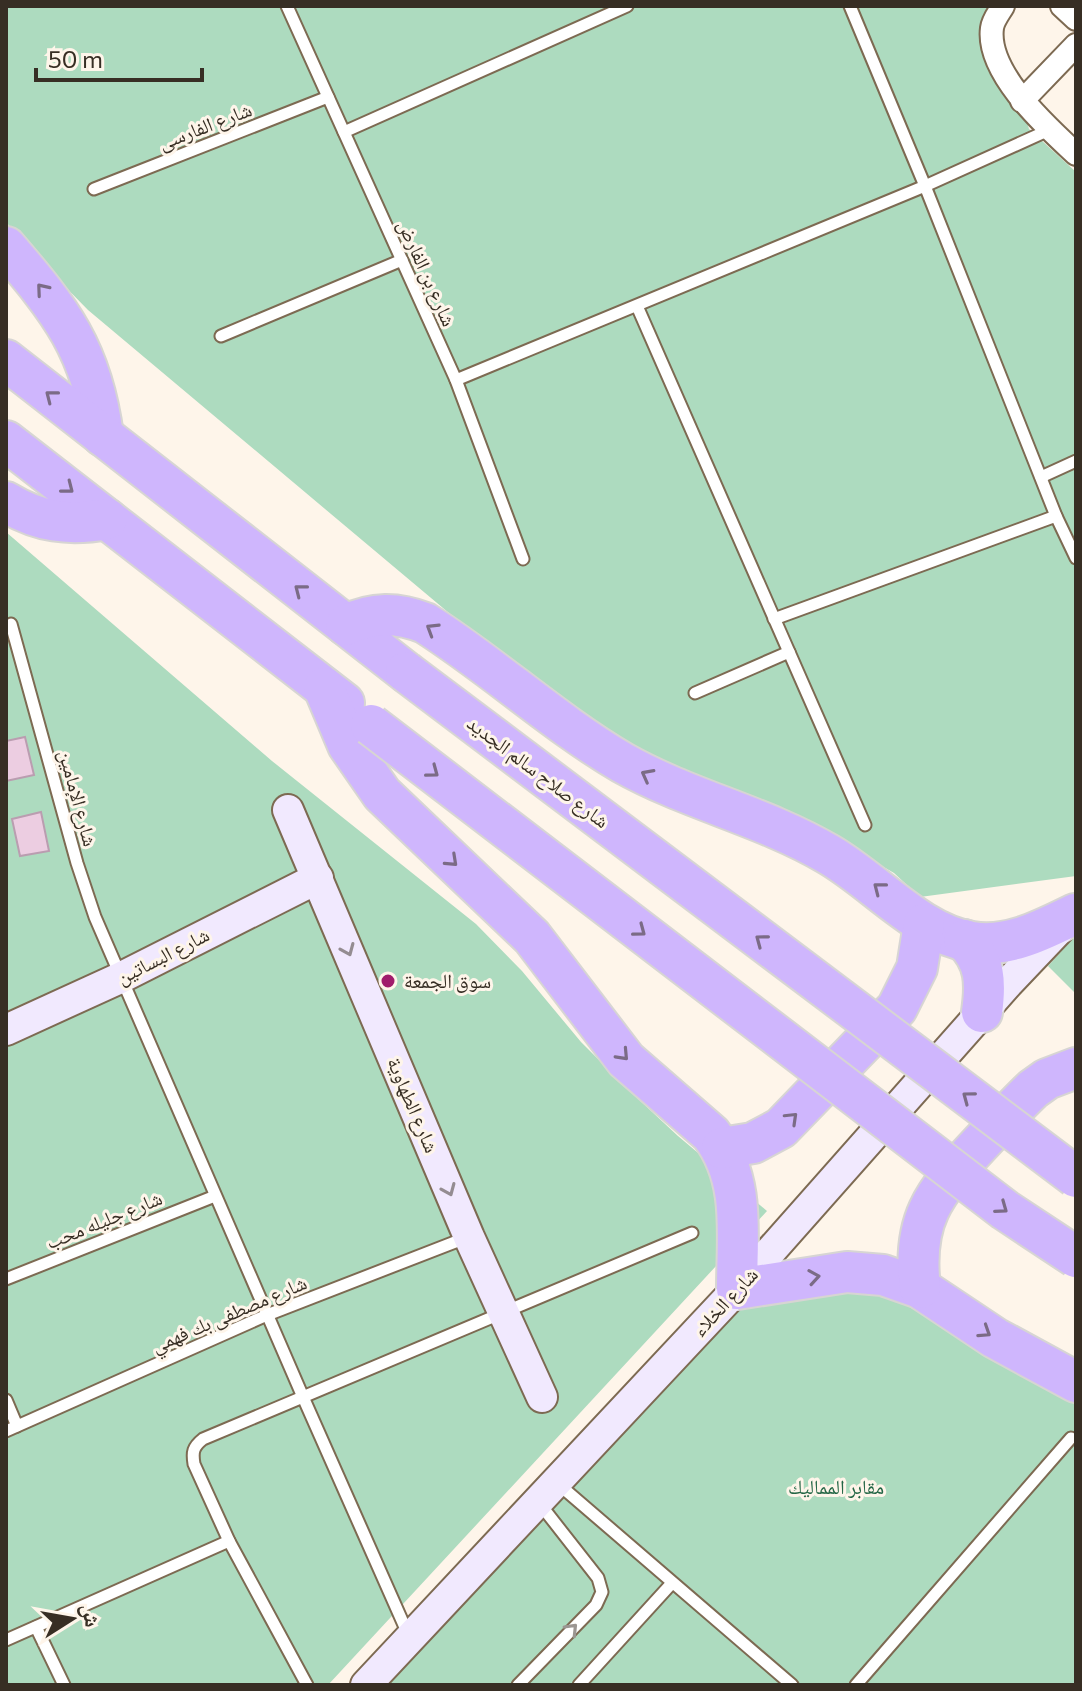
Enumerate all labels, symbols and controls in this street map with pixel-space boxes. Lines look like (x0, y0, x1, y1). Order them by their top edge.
scale bar (36, 32, 202, 82)
text: 50 m (48, 44, 103, 73)
street label: شارع الفارسى (154, 96, 256, 156)
street label: شارع بن الفارض (392, 215, 462, 331)
one-way arrow (37, 284, 52, 299)
one-way arrow (45, 391, 60, 405)
one-way arrow (59, 479, 74, 493)
one-way arrow (294, 585, 309, 599)
one-way arrow (426, 623, 441, 638)
street label: شارع صلاح سالم الجديد (461, 710, 614, 835)
street label: شارع الإمامين (53, 747, 103, 849)
one-way arrow (424, 763, 439, 777)
one-way arrow (640, 770, 655, 785)
one-way arrow (442, 851, 457, 865)
one-way arrow (873, 884, 888, 898)
one-way arrow (631, 921, 646, 935)
street label: شارع البساتين (112, 922, 214, 990)
one-way arrow (755, 936, 770, 950)
one-way arrow (339, 942, 355, 956)
place label: سوق الجمعة (404, 968, 491, 993)
marker: سوق الجمعة (379, 972, 397, 990)
one-way arrow (614, 1046, 629, 1060)
street label: شارع الطهاوية (381, 1053, 445, 1157)
one-way arrow (962, 1093, 977, 1107)
one-way arrow (782, 1113, 797, 1127)
one-way arrow (439, 1182, 456, 1196)
street label: شارع جليله محب (42, 1185, 166, 1255)
one-way arrow (993, 1198, 1007, 1212)
street label: شارع الخلاء (686, 1262, 764, 1342)
one-way arrow (807, 1269, 821, 1286)
street label: شارع مصطفى بك فهمي (147, 1270, 312, 1361)
one-way arrow (976, 1322, 991, 1337)
park label: مقابر المماليك (788, 1474, 884, 1499)
north arrow (32, 1579, 112, 1659)
text: ش (76, 1601, 108, 1629)
one-way arrow (563, 1624, 577, 1638)

